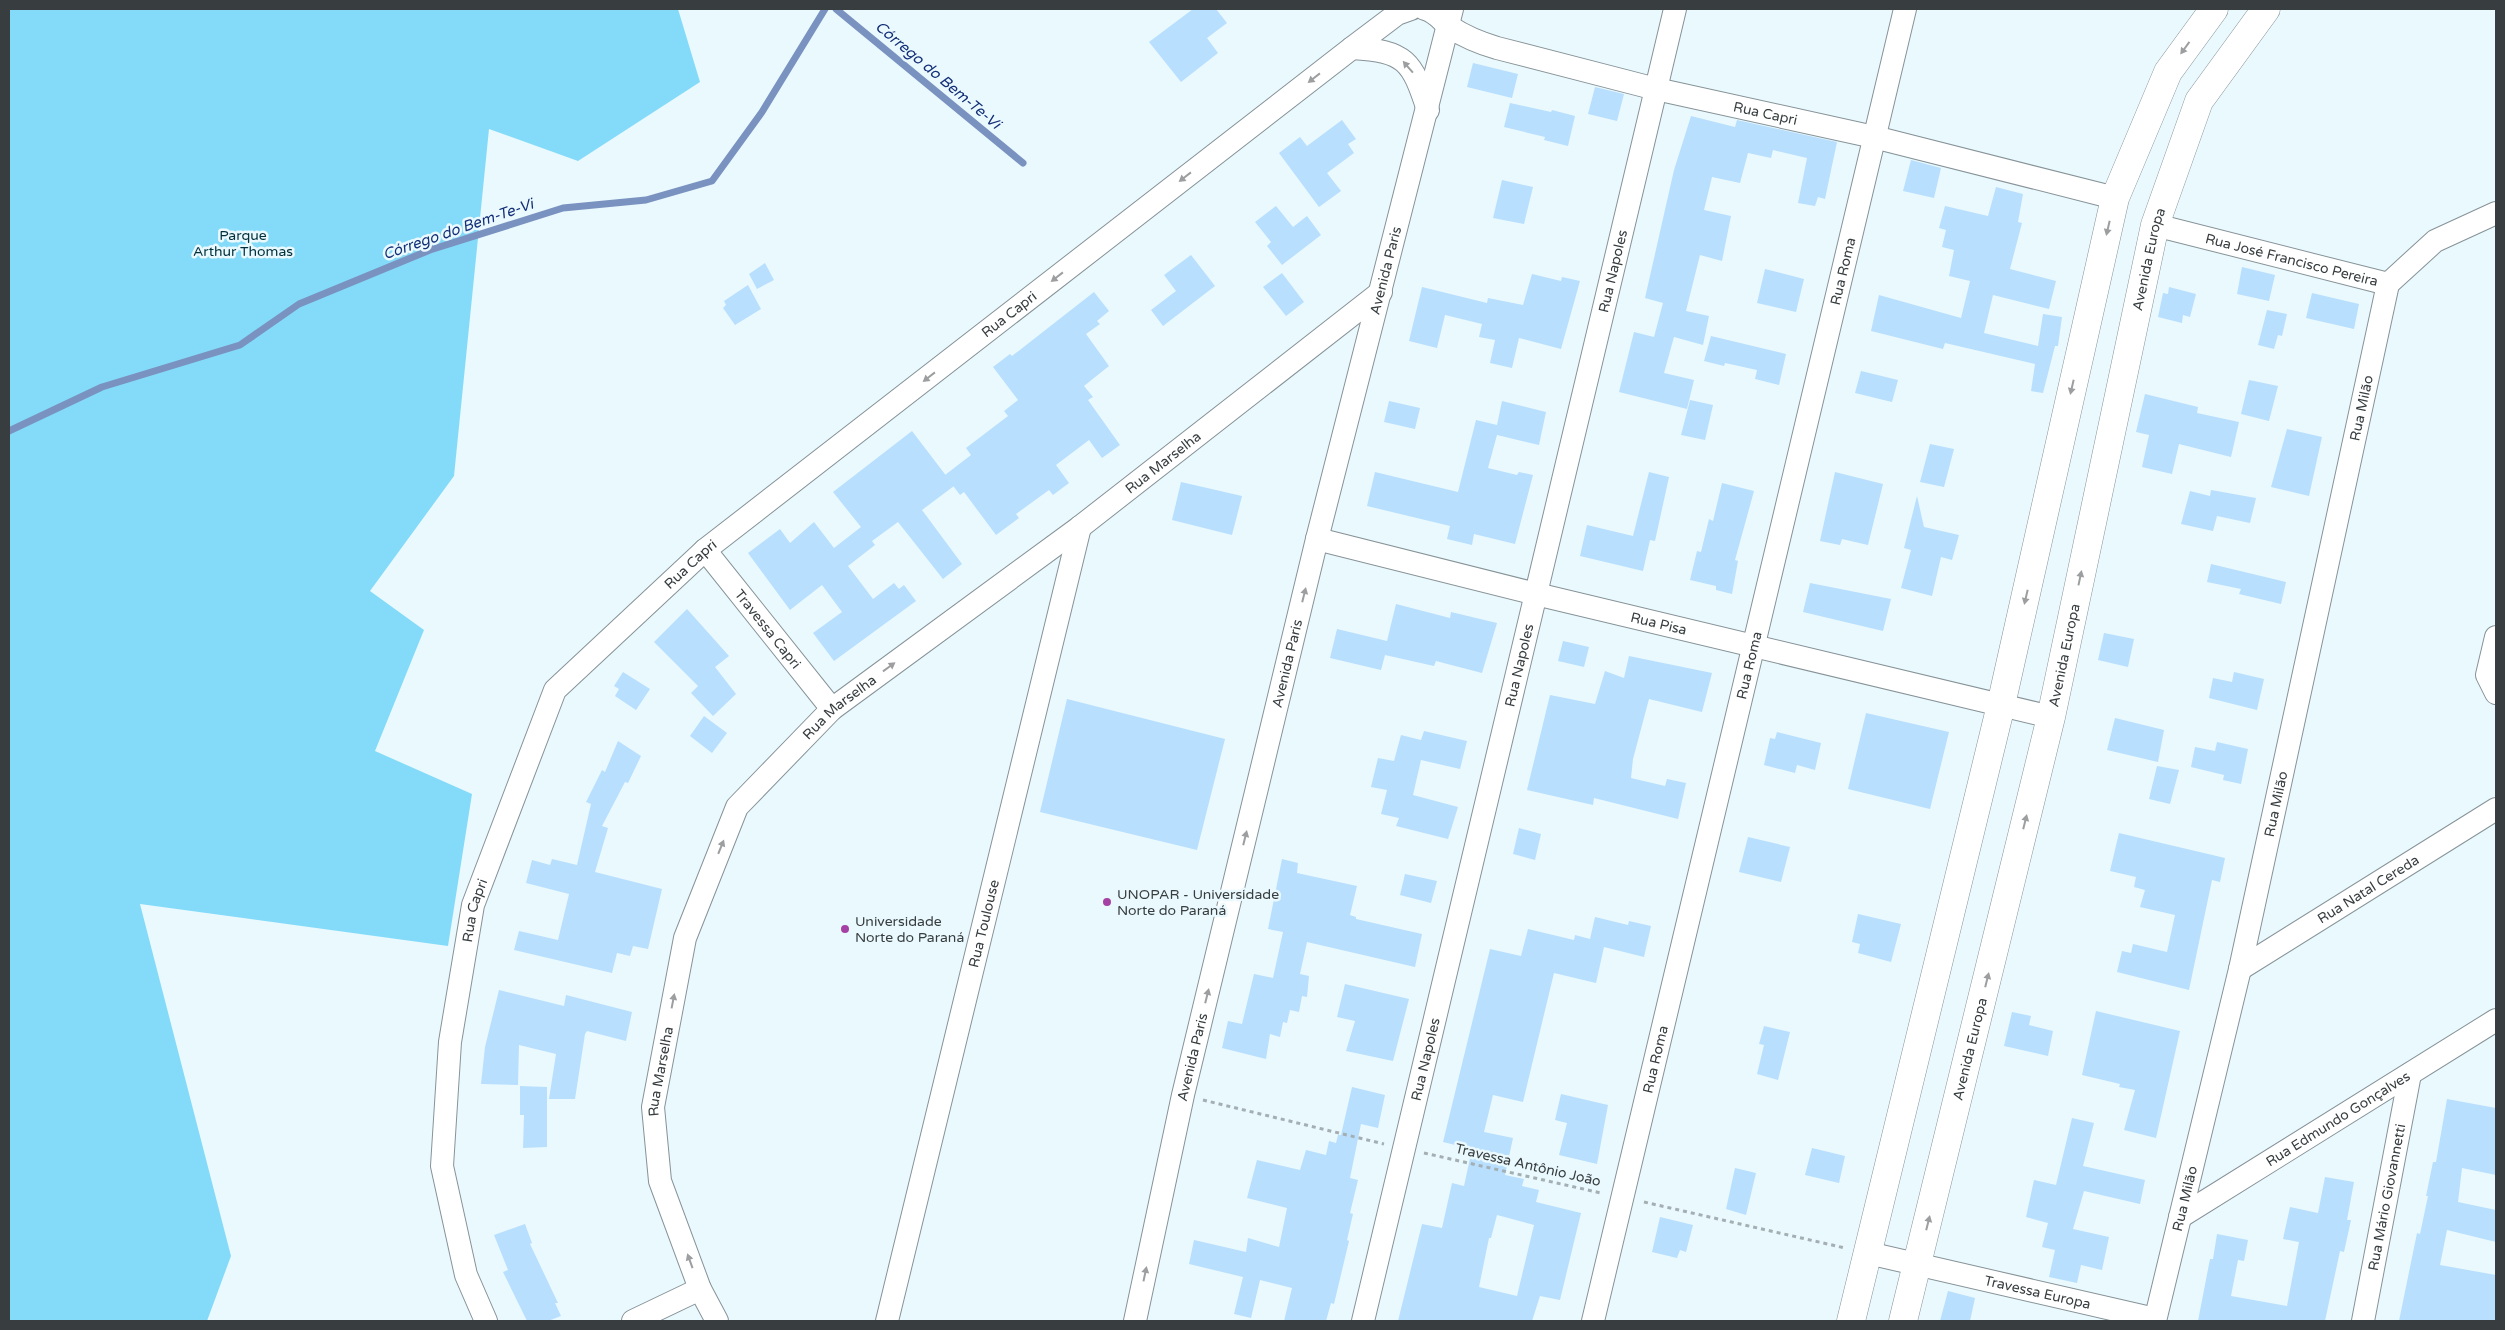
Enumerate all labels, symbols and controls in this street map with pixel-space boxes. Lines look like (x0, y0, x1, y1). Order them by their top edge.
water label: Córrego do Bem-Te-Vi (872, 17, 1006, 134)
one-way arrow (2180, 41, 2190, 55)
one-way arrow (1403, 60, 1414, 73)
one-way arrow (1308, 72, 1321, 83)
street label: Rua Capri (1732, 98, 1799, 128)
one-way arrow (1179, 172, 1192, 183)
water label: Córrego do Bem-Te-Vi (380, 194, 538, 263)
street label: Avenida Europa (2129, 205, 2169, 312)
one-way arrow (2104, 221, 2112, 236)
street label: Avenida Paris (1366, 225, 1405, 316)
park label: Parque Arthur Thomas (193, 227, 293, 260)
street label: Rua Napoles (1595, 228, 1631, 314)
street label: Rua José Francisco Pereira (2204, 230, 2380, 290)
street label: Rua Roma (1826, 236, 1859, 307)
one-way arrow (1050, 272, 1064, 282)
street label: Rua Capri (978, 287, 1040, 341)
one-way arrow (922, 371, 935, 382)
street label: Rua Milão (2346, 374, 2377, 443)
one-way arrow (2068, 379, 2076, 395)
street label: Rua Marselha (1122, 427, 1204, 497)
street label: Rua Capri (661, 536, 720, 592)
one-way arrow (2076, 571, 2084, 586)
street label: Travessa Capri (731, 586, 805, 672)
one-way arrow (1300, 587, 1308, 602)
one-way arrow (2022, 589, 2030, 604)
street label: Avenida Europa (2045, 602, 2083, 708)
street label: Rua Pisa (1629, 608, 1689, 638)
street label: Avenida Paris (1268, 617, 1306, 709)
street label: Rua Napoles (1501, 622, 1537, 708)
street label: Rua Roma (1733, 630, 1765, 701)
one-way arrow (882, 662, 896, 672)
street label: Rua Marselha (799, 671, 879, 743)
street label: Rua Milão (2260, 769, 2291, 838)
one-way arrow (2022, 815, 2030, 830)
one-way arrow (1241, 830, 1249, 845)
one-way arrow (718, 840, 726, 854)
street label: Rua Natal Cereda (2314, 851, 2422, 927)
street label: Rua Capri (458, 876, 491, 944)
street label: Rua Toulouse (965, 878, 1002, 969)
place label: UNOPAR - Universidade Norte do Paraná (1117, 886, 1279, 919)
marker: UNOPAR - Universidade Norte do Paraná (1101, 896, 1113, 908)
place label: Universidade Norte do Paraná (855, 913, 964, 946)
marker: Universidade Norte do Paraná (839, 923, 851, 935)
one-way arrow (1983, 973, 1991, 988)
one-way arrow (1203, 988, 1211, 1003)
one-way arrow (669, 993, 677, 1009)
street label: Avenida Europa (1949, 996, 1990, 1102)
street label: Avenida Paris (1173, 1011, 1211, 1103)
street label: Rua Napoles (1407, 1016, 1443, 1102)
street label: Rua Roma (1639, 1024, 1672, 1095)
street label: Rua Marselha (644, 1025, 677, 1117)
street label: Rua Edmundo Gonçalves (2262, 1067, 2413, 1170)
street label: Rua Mário Giovannetti (2364, 1122, 2409, 1272)
street label: Travessa Antônio João (1453, 1140, 1603, 1190)
street label: Rua Milão (2168, 1164, 2201, 1233)
one-way arrow (1924, 1216, 1932, 1231)
one-way arrow (685, 1254, 693, 1269)
one-way arrow (1141, 1266, 1149, 1281)
street label: Travessa Europa (1983, 1272, 2092, 1312)

